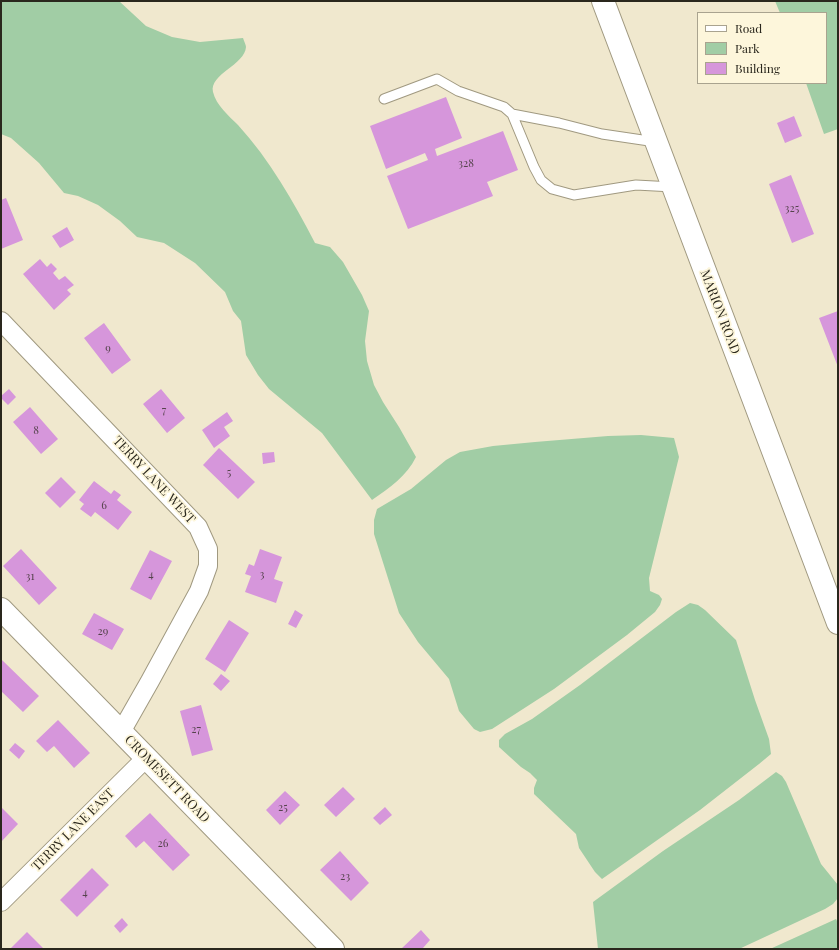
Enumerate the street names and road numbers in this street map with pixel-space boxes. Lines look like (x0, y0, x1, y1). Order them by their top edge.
street label: MARION ROAD (697, 268, 743, 356)
street label: TERRY LANE WEST (109, 433, 199, 527)
street label: CROMESETT ROAD (121, 732, 213, 826)
street label: TERRY LANE EAST (28, 785, 118, 875)

